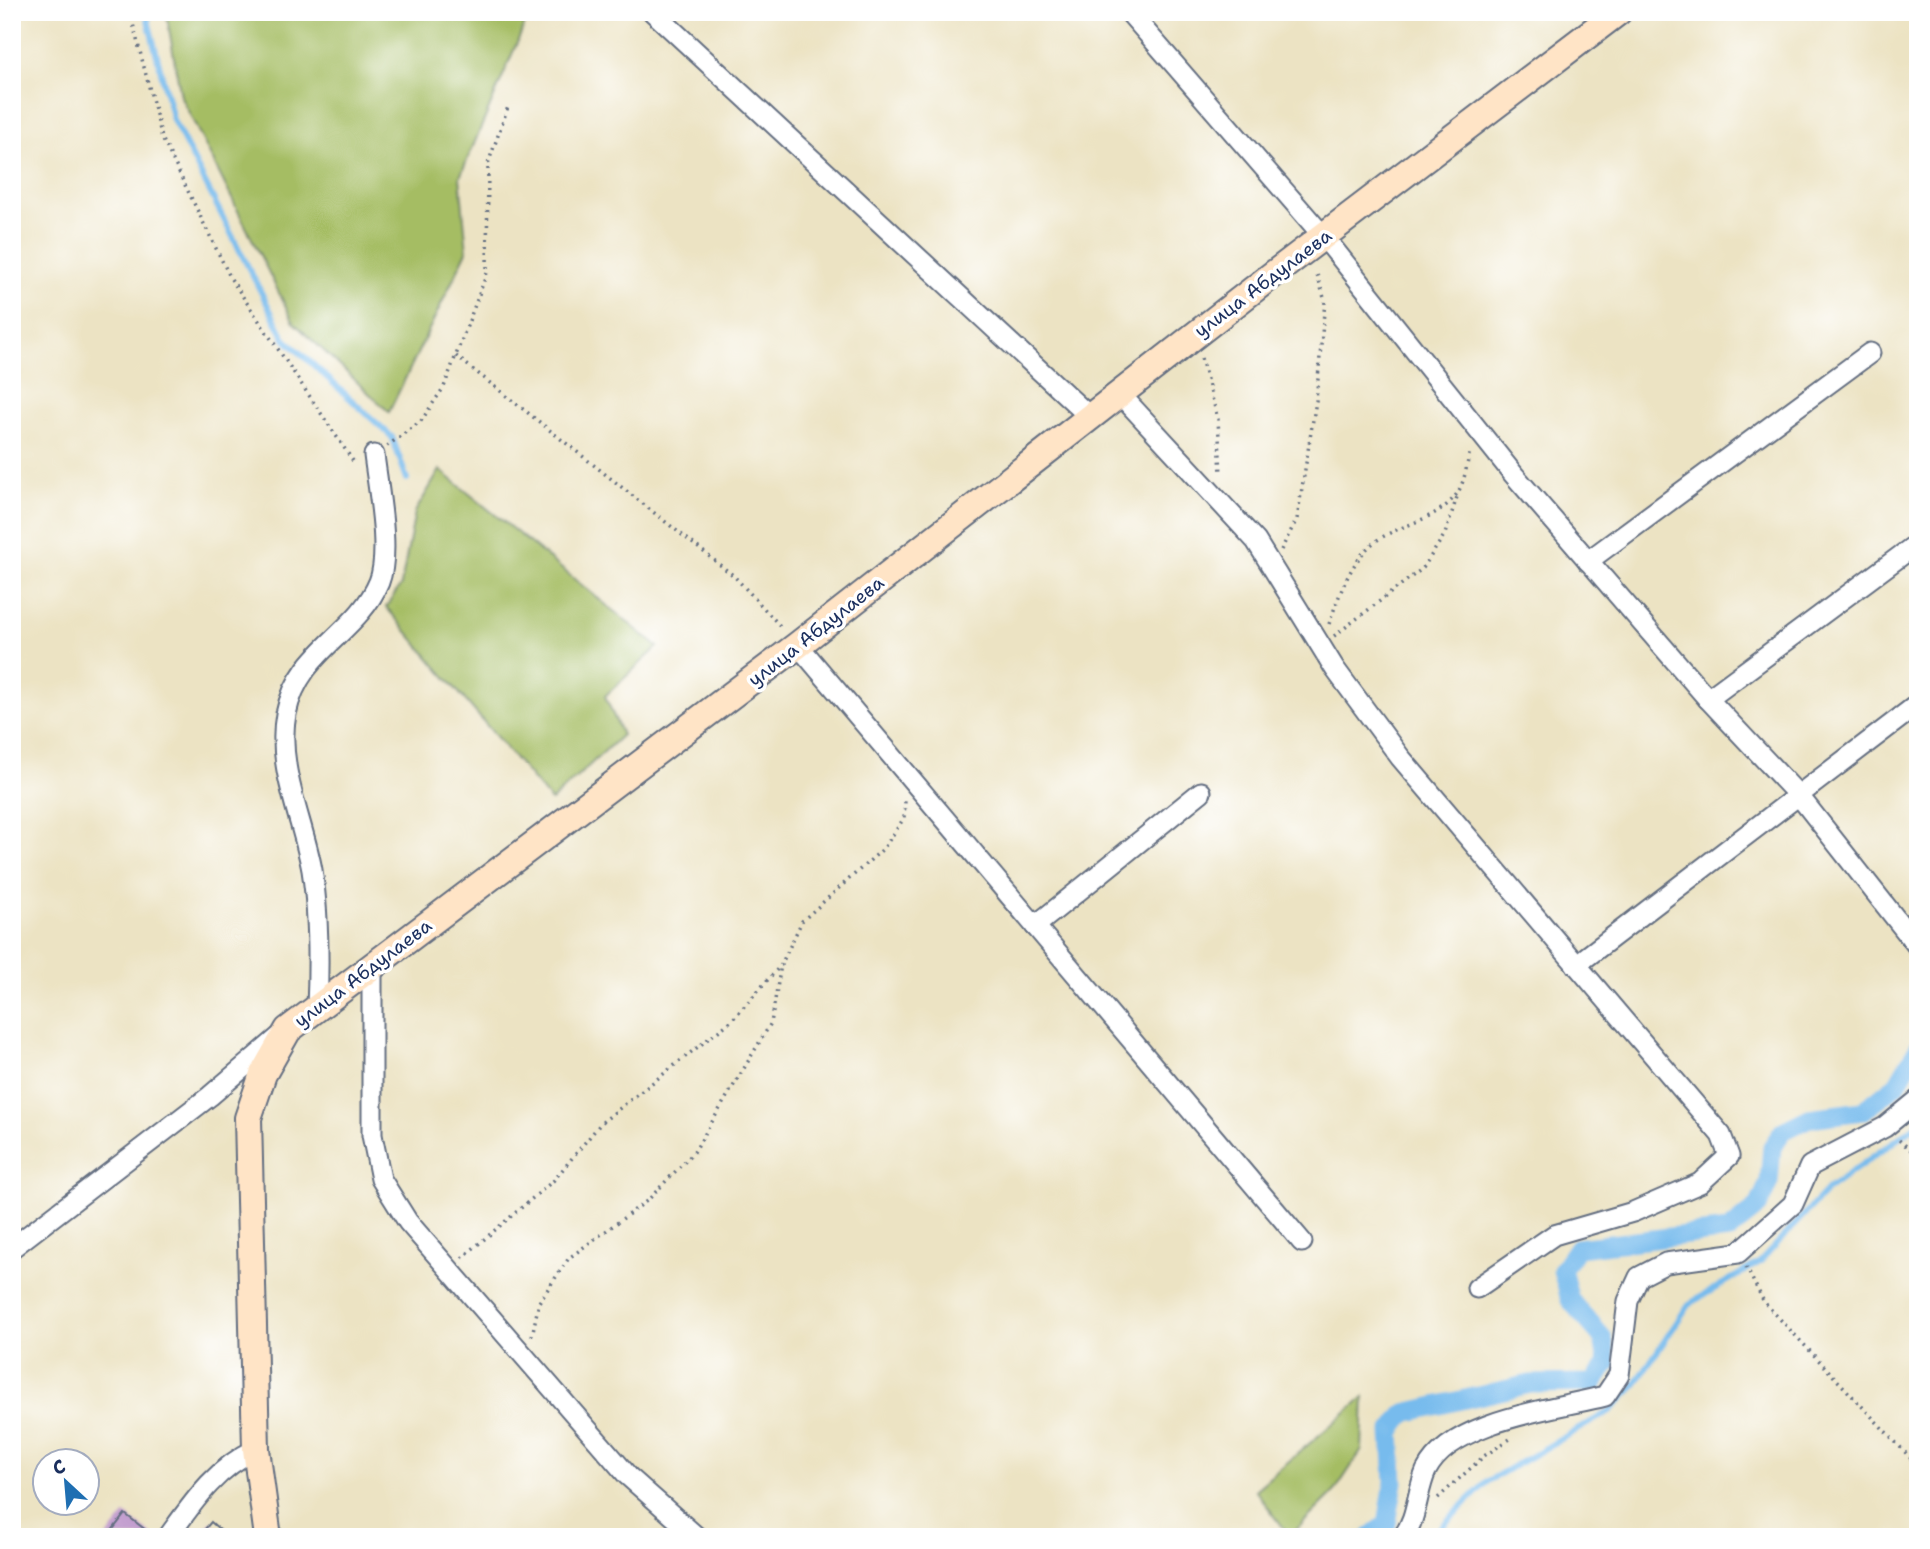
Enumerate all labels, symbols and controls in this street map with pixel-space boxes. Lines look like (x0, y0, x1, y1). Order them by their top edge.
street label: улица Абдулаева (1189, 223, 1337, 343)
street label: улица Абдулаева (743, 570, 889, 692)
street label: улица Абдулаева (289, 913, 437, 1033)
north arrow (32, 1448, 102, 1518)
text: С (48, 1453, 69, 1481)

